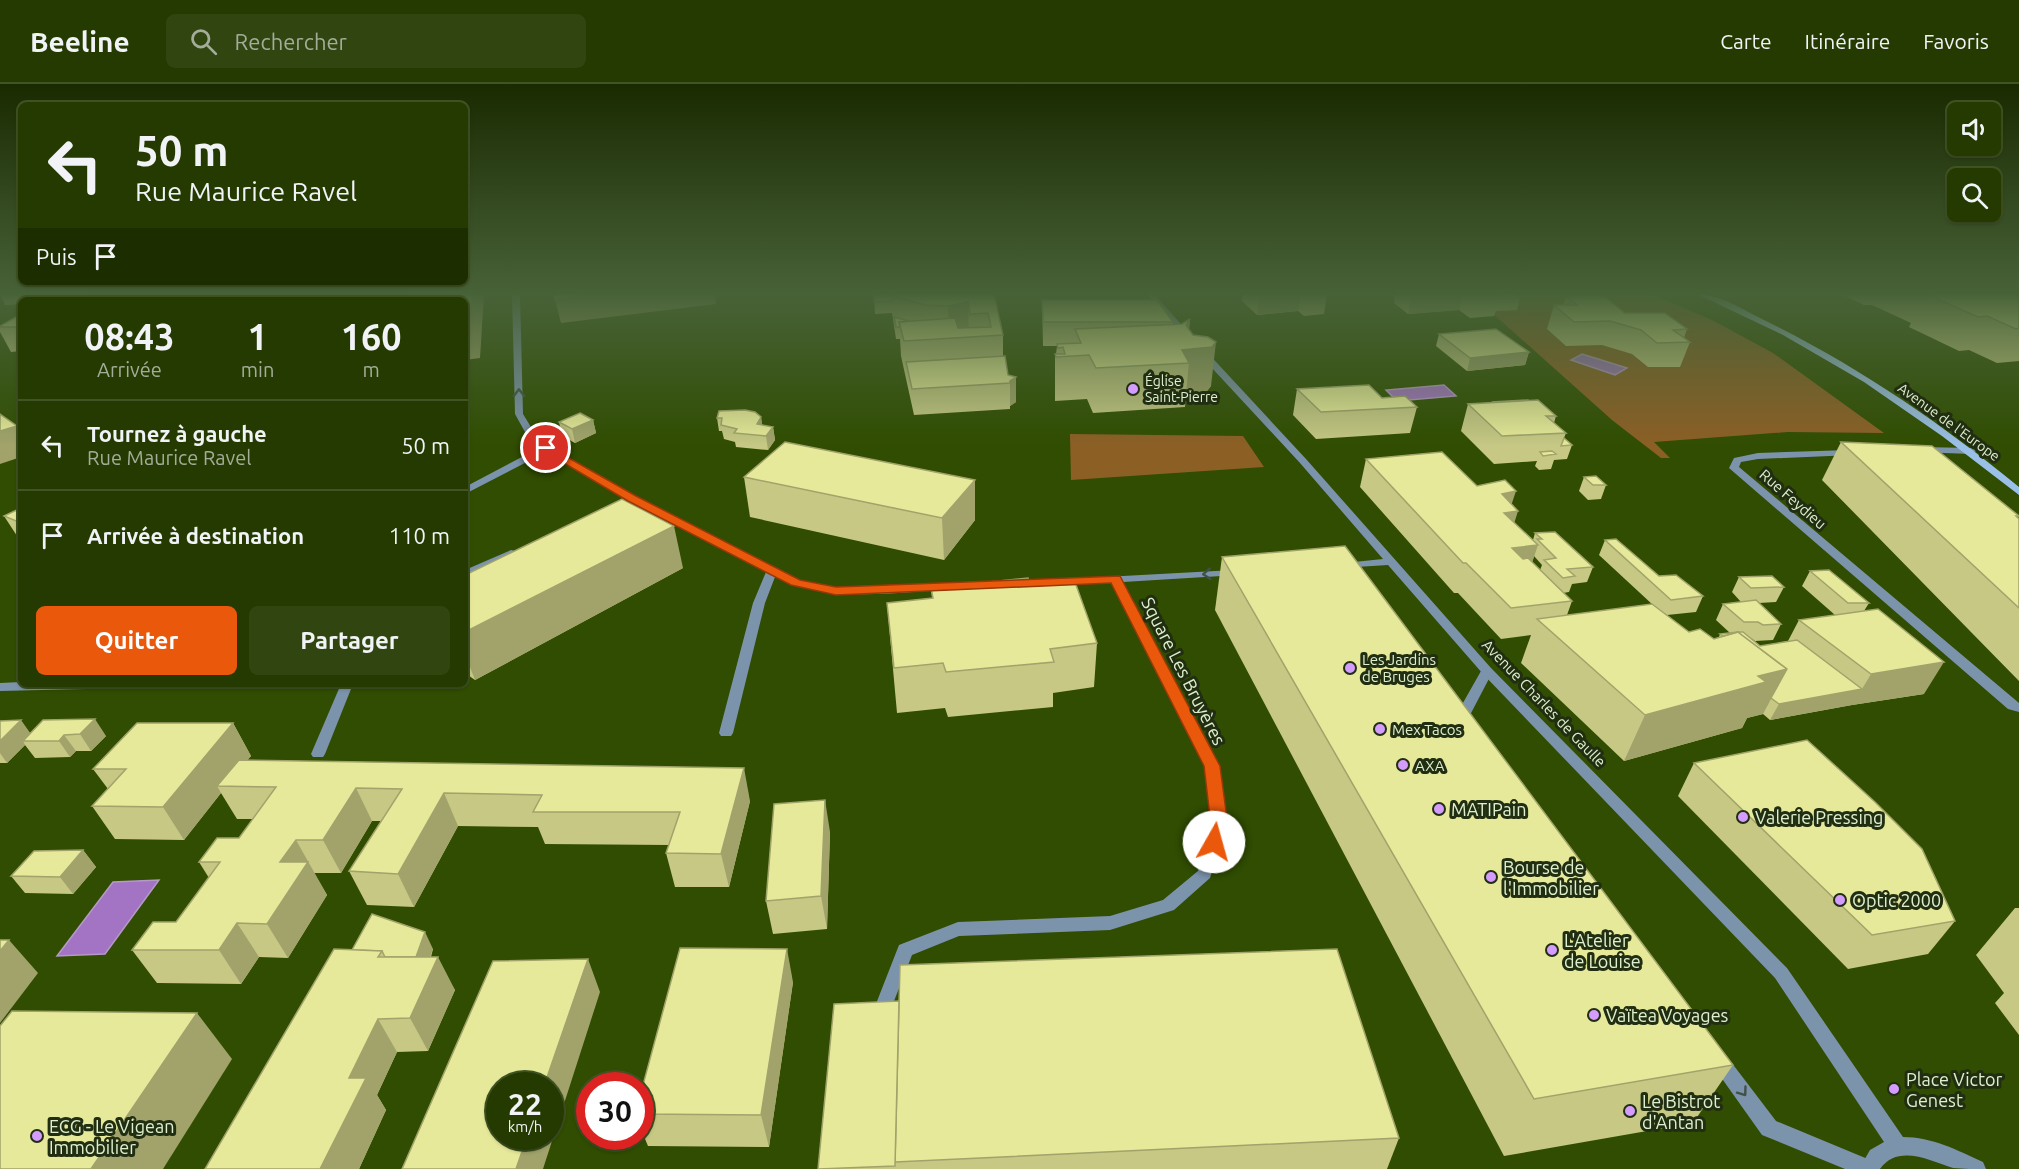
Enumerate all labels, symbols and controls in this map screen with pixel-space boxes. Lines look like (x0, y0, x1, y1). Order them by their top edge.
search box (166, 14, 586, 68)
icon: search (187, 25, 220, 58)
text: Beeline (30, 26, 130, 57)
text: Rechercher (235, 29, 347, 54)
text: Carte (1720, 29, 1772, 53)
text: Itinéraire (1805, 29, 1890, 53)
text: Favoris (1923, 29, 1989, 53)
map controls (1947, 102, 2001, 222)
button: sound (1947, 102, 2001, 156)
icon: left (36, 126, 114, 204)
text: 50 m (135, 127, 229, 174)
button: search (1947, 168, 2001, 222)
text: Rue Maurice Ravel (135, 176, 357, 206)
icon: arrive (89, 240, 122, 273)
text: Puis (36, 244, 77, 269)
text: 08:43 (84, 316, 174, 357)
text: 1 (247, 316, 268, 357)
text: 160 (341, 316, 402, 357)
text: Arrivée (97, 358, 162, 381)
text: min (241, 358, 274, 381)
text: m (363, 358, 380, 381)
place label: Église Saint-Pierre (1145, 372, 1218, 405)
street label: Avenue de l'Europe (1895, 380, 2003, 464)
marker: Église Saint-Pierre (1126, 382, 1140, 396)
one-way arrow (513, 388, 525, 397)
text: Tournez à gauche (87, 421, 267, 446)
pin (520, 422, 571, 473)
icon: left (36, 429, 69, 462)
icon: arrive (529, 431, 562, 464)
text: 50 m (401, 433, 450, 458)
text: Rue Maurice Ravel (87, 446, 252, 469)
street label: Rue Feydieu (1756, 466, 1830, 532)
icon: arrive (36, 519, 69, 552)
text: Arrivée à destination (87, 523, 304, 548)
text: 110 m (389, 523, 450, 548)
one-way arrow (1202, 568, 1211, 581)
street label: Square Les Bruyères (1138, 594, 1230, 748)
button: Quitter (36, 606, 237, 675)
button: Partager (249, 606, 450, 675)
street label: Avenue Charles de Gaulle (1479, 636, 1609, 770)
place label: Les Jardins de Bruges (1362, 651, 1436, 685)
marker: Les Jardins de Bruges (1343, 661, 1357, 675)
place label: Mex Tacos (1392, 721, 1462, 738)
marker: Mex Tacos (1373, 722, 1387, 736)
place label: AXA (1415, 757, 1445, 774)
marker: AXA (1396, 758, 1410, 772)
place label: MATIPain (1451, 799, 1526, 819)
marker: MATIPain (1432, 802, 1446, 816)
place label: Valerie Pressing (1755, 807, 1883, 827)
position arrow (1182, 810, 1246, 874)
marker: Valerie Pressing (1736, 810, 1750, 824)
place label: Bourse de l'Immobilier (1503, 857, 1599, 898)
marker: Bourse de l'Immobilier (1484, 870, 1498, 884)
place label: Optic 2000 (1852, 890, 1941, 910)
marker: Optic 2000 (1833, 893, 1847, 907)
place label: L'Atelier de Louise (1564, 930, 1641, 971)
marker: L'Atelier de Louise (1545, 943, 1559, 957)
place label: Vaïtea Voyages (1606, 1005, 1729, 1025)
marker: Vaïtea Voyages (1587, 1008, 1601, 1022)
place label: Place Victor Genest (1906, 1069, 2002, 1110)
speed limit sign: 30 (576, 1072, 654, 1150)
marker: Place Victor Genest (1887, 1082, 1901, 1096)
one-way arrow (1735, 1086, 1746, 1097)
text: 22 (508, 1087, 542, 1121)
place label: Le Bistrot d'Antan (1642, 1091, 1720, 1132)
marker: Le Bistrot d'Antan (1623, 1104, 1637, 1118)
place label: ECG - Le Vigean Immobilier (49, 1116, 174, 1157)
text: km/h (508, 1118, 542, 1135)
marker: ECG - Le Vigean Immobilier (30, 1129, 44, 1143)

